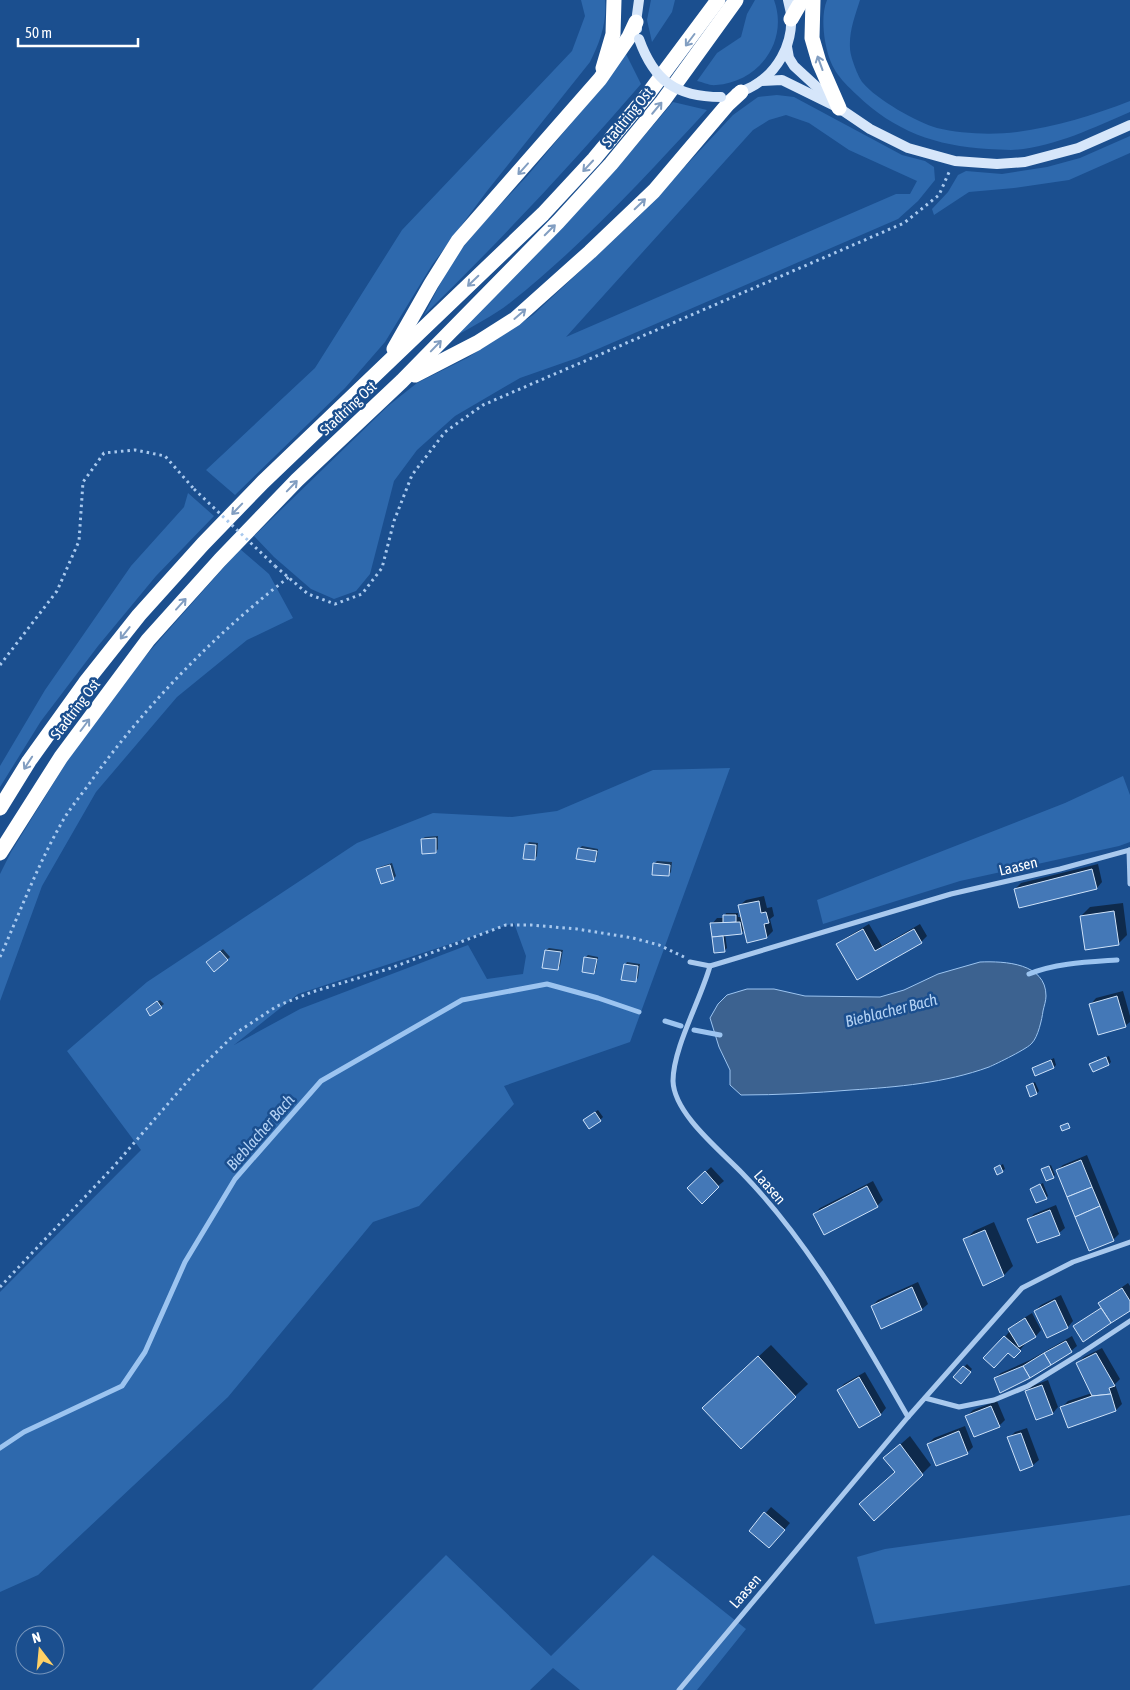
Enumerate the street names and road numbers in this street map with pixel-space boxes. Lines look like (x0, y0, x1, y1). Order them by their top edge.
street label: Stadtring Ost (598, 84, 656, 150)
street label: Stadtring Ost (316, 378, 380, 438)
street label: Stadtring Ost (47, 676, 103, 742)
street label: Laasen (997, 853, 1039, 879)
street label: Laasen (751, 1167, 789, 1207)
street label: Laasen (726, 1571, 764, 1611)

